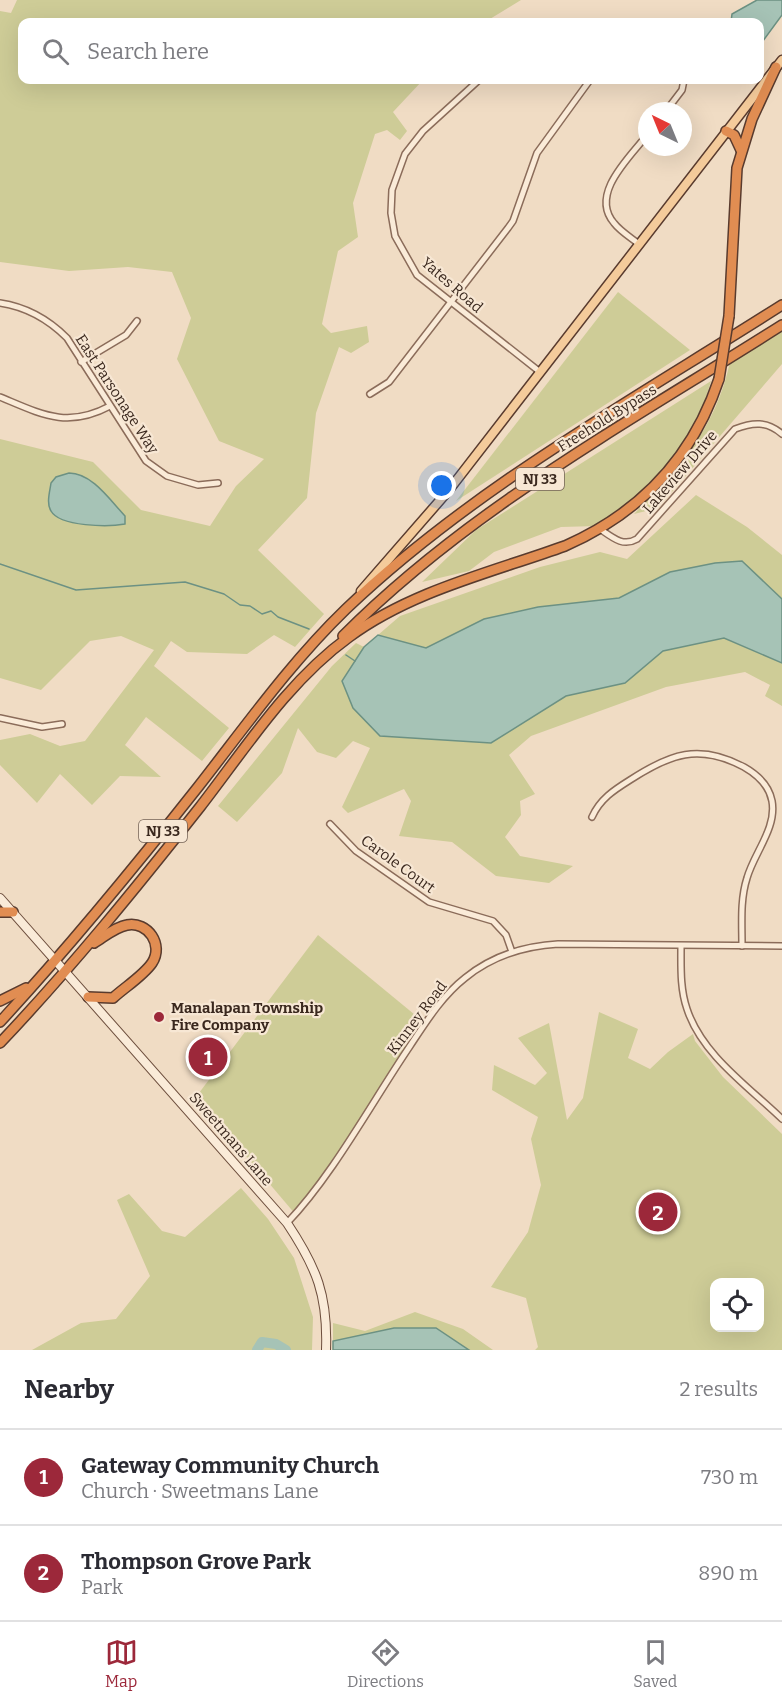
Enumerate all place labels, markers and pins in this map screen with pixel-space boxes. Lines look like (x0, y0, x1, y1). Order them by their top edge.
place label: Manalapan Township Fire Company (171, 999, 323, 1034)
marker: Manalapan Township Fire Company (152, 1010, 166, 1024)
pin: 1 (188, 1034, 228, 1080)
pin: 2 (638, 1190, 678, 1234)

